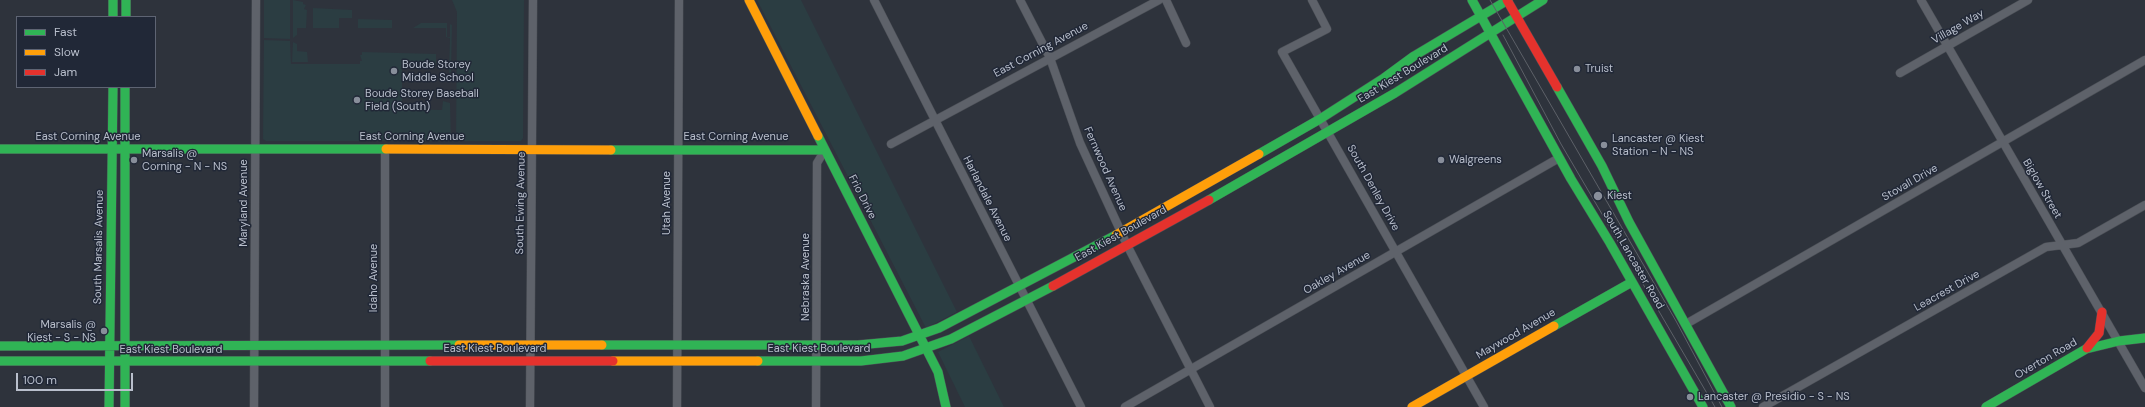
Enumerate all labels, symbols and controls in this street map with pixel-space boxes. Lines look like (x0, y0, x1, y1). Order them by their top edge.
street label: Village Way (1930, 7, 1986, 47)
legend (16, 16, 156, 88)
street label: East Corning Avenue (992, 20, 1090, 80)
text: Fast (54, 24, 77, 40)
street label: East Kiest Boulevard (1356, 42, 1450, 106)
text: Slow (54, 44, 80, 60)
place label: Boude Storey Middle School (402, 58, 474, 84)
place label: Truist (1585, 62, 1613, 76)
text: Jam (54, 64, 77, 80)
marker: Truist (1572, 64, 1582, 74)
marker: Boude Storey Middle School (389, 66, 399, 76)
place label: Boude Storey Baseball Field (South) (365, 87, 479, 113)
marker: Boude Storey Baseball Field (South) (352, 95, 362, 105)
street label: Fernwood Avenue (1081, 125, 1129, 213)
street label: East Corning Avenue (36, 130, 140, 144)
street label: East Corning Avenue (360, 130, 464, 144)
street label: East Corning Avenue (684, 130, 788, 144)
place label: Lancaster @ Kiest Station - N - NS (1612, 132, 1704, 158)
marker: Lancaster @ Kiest Station - N - NS (1599, 140, 1609, 150)
street label: South Denley Drive (1344, 143, 1402, 233)
place label: Marsalis @ Corning - N - NS (142, 147, 227, 173)
street label: South Ewing Avenue (514, 152, 528, 254)
place label: Walgreens (1449, 153, 1502, 167)
street label: Harlandale Avenue (960, 154, 1014, 244)
marker: Marsalis @ Corning - N - NS (129, 155, 139, 165)
marker: Walgreens (1436, 155, 1446, 165)
street label: Biglow Street (2020, 157, 2064, 221)
street label: Maryland Avenue (237, 159, 251, 247)
street label: Stovall Drive (1880, 162, 1940, 204)
street label: Utah Avenue (660, 171, 674, 235)
street label: Frio Drive (845, 173, 879, 221)
place label: Kiest (1607, 189, 1632, 203)
street label: South Marsalis Avenue (91, 190, 107, 304)
marker: Kiest (1592, 190, 1604, 202)
street label: East Kiest Boulevard (1073, 203, 1169, 265)
street label: South Lancaster Road (1599, 208, 1667, 312)
street label: Nebraska Avenue (799, 233, 813, 321)
street label: Idaho Avenue (367, 244, 381, 312)
street label: Oakley Avenue (1301, 249, 1373, 297)
street label: Leacrest Drive (1912, 268, 1982, 314)
street label: Maywood Avenue (1474, 306, 1558, 362)
place label: Marsalis @ Kiest - S - NS (27, 318, 96, 344)
marker: Marsalis @ Kiest - S - NS (99, 326, 109, 336)
street label: Overton Road (2012, 336, 2080, 382)
street label: East Kiest Boulevard (444, 342, 546, 356)
street label: East Kiest Boulevard (768, 342, 870, 356)
street label: East Kiest Boulevard (120, 343, 222, 357)
scale bar (18, 365, 135, 391)
text: 100 m (23, 372, 57, 388)
place label: Lancaster @ Presidio - S - NS (1698, 390, 1850, 404)
marker: Lancaster @ Presidio - S - NS (1685, 392, 1695, 402)

